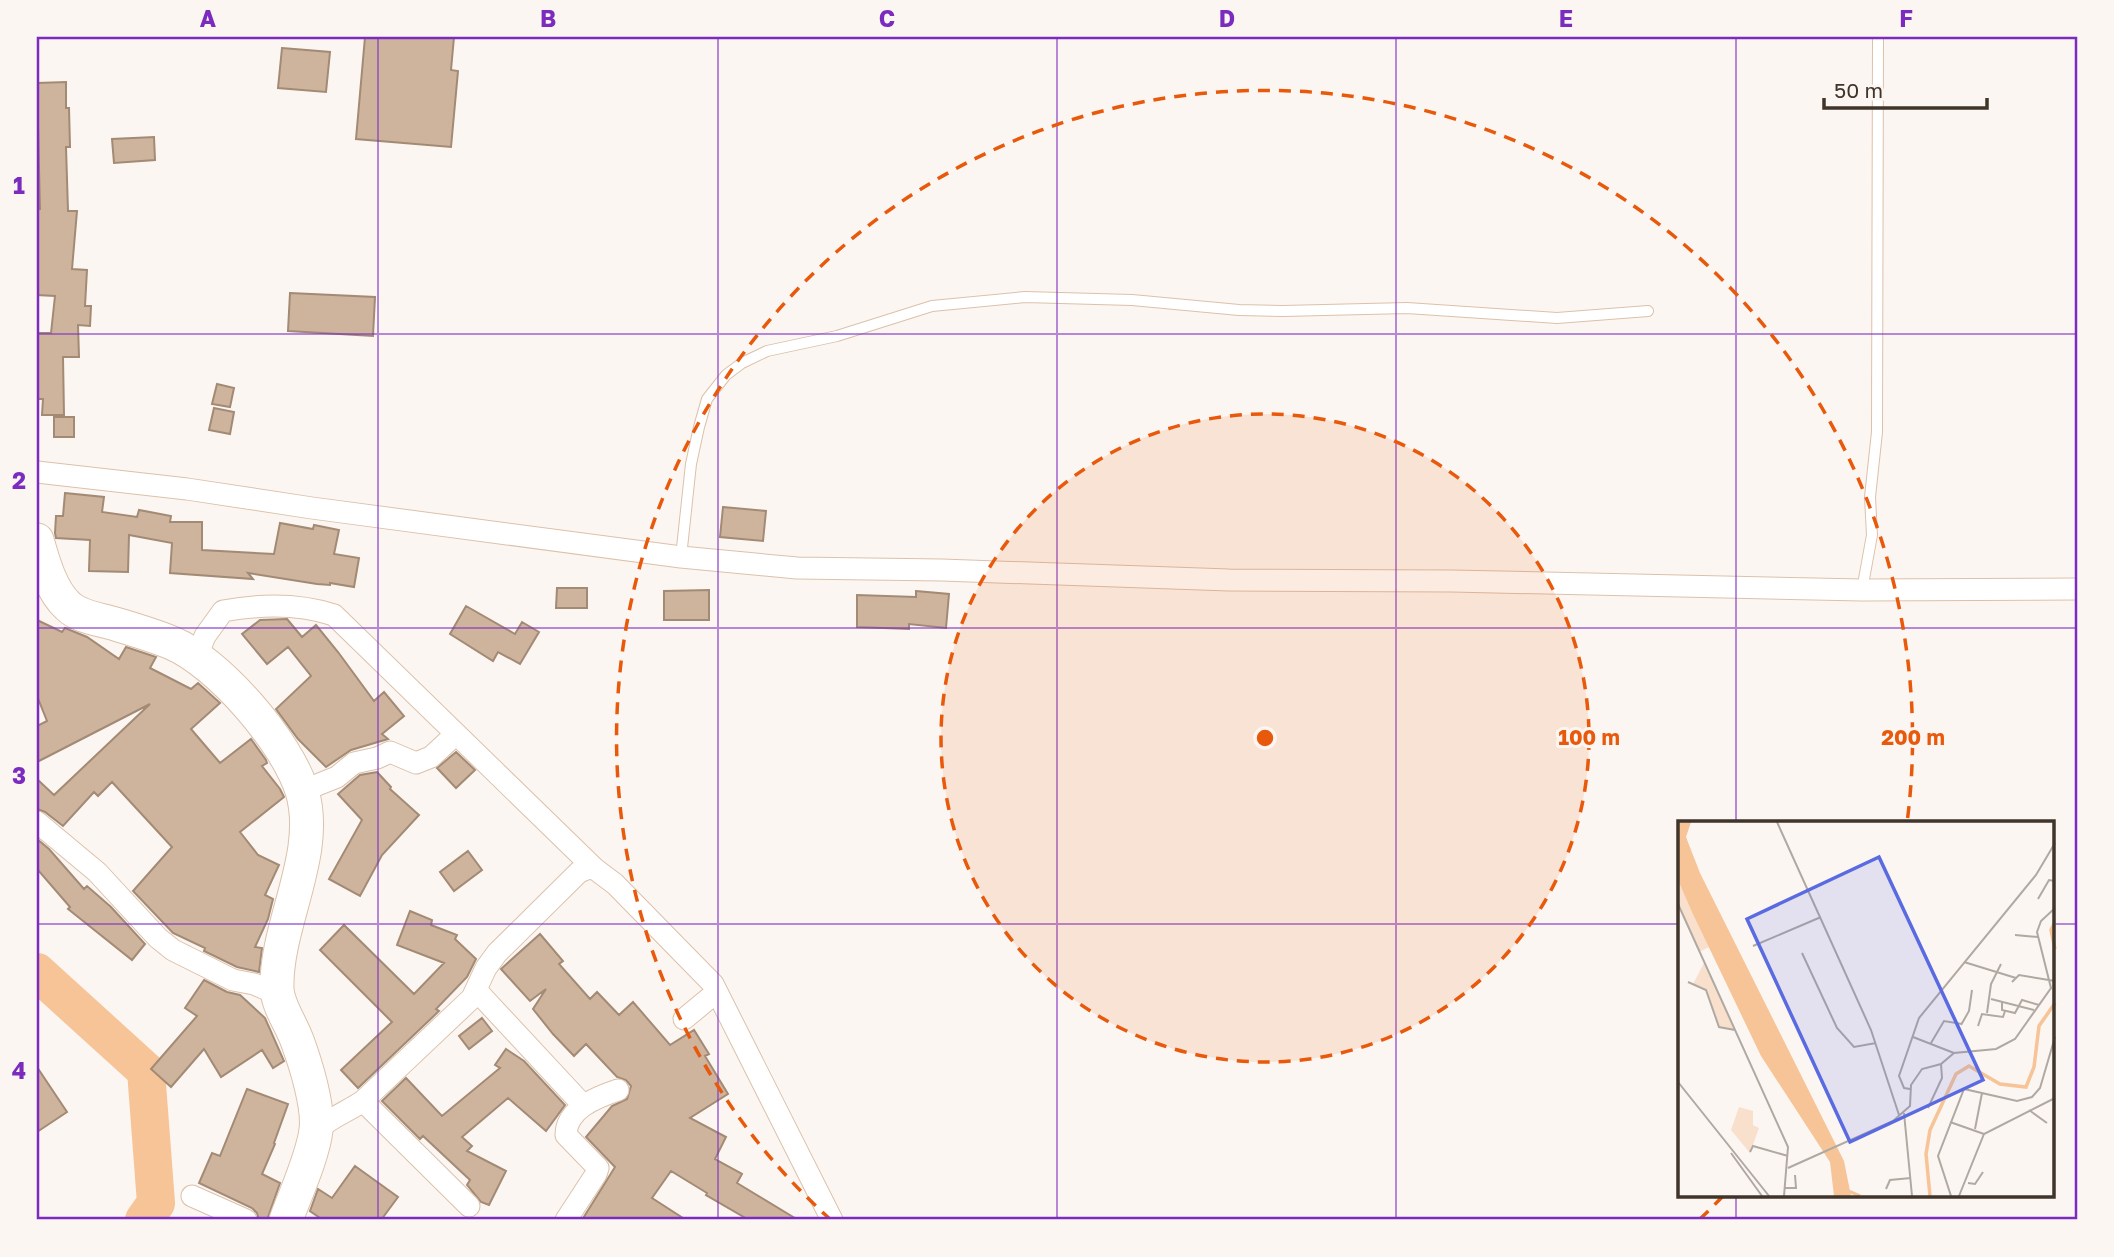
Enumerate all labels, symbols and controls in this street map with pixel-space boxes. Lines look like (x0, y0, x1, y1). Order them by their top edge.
text: A (200, 4, 217, 32)
text: B (540, 4, 556, 32)
text: C (879, 4, 895, 32)
text: D (1219, 4, 1235, 32)
text: E (1559, 4, 1573, 32)
text: F (1899, 4, 1913, 32)
scale bar (1824, 66, 1986, 110)
text: 50 m (1834, 77, 1883, 103)
text: 1 (13, 171, 25, 199)
text: 2 (12, 466, 26, 494)
text: 100 m (1558, 724, 1620, 750)
text: 200 m (1881, 724, 1945, 750)
centre of rings (1253, 726, 1277, 750)
text: 3 (12, 761, 26, 789)
inset map (1678, 821, 2054, 1198)
text: 4 (12, 1056, 26, 1084)

